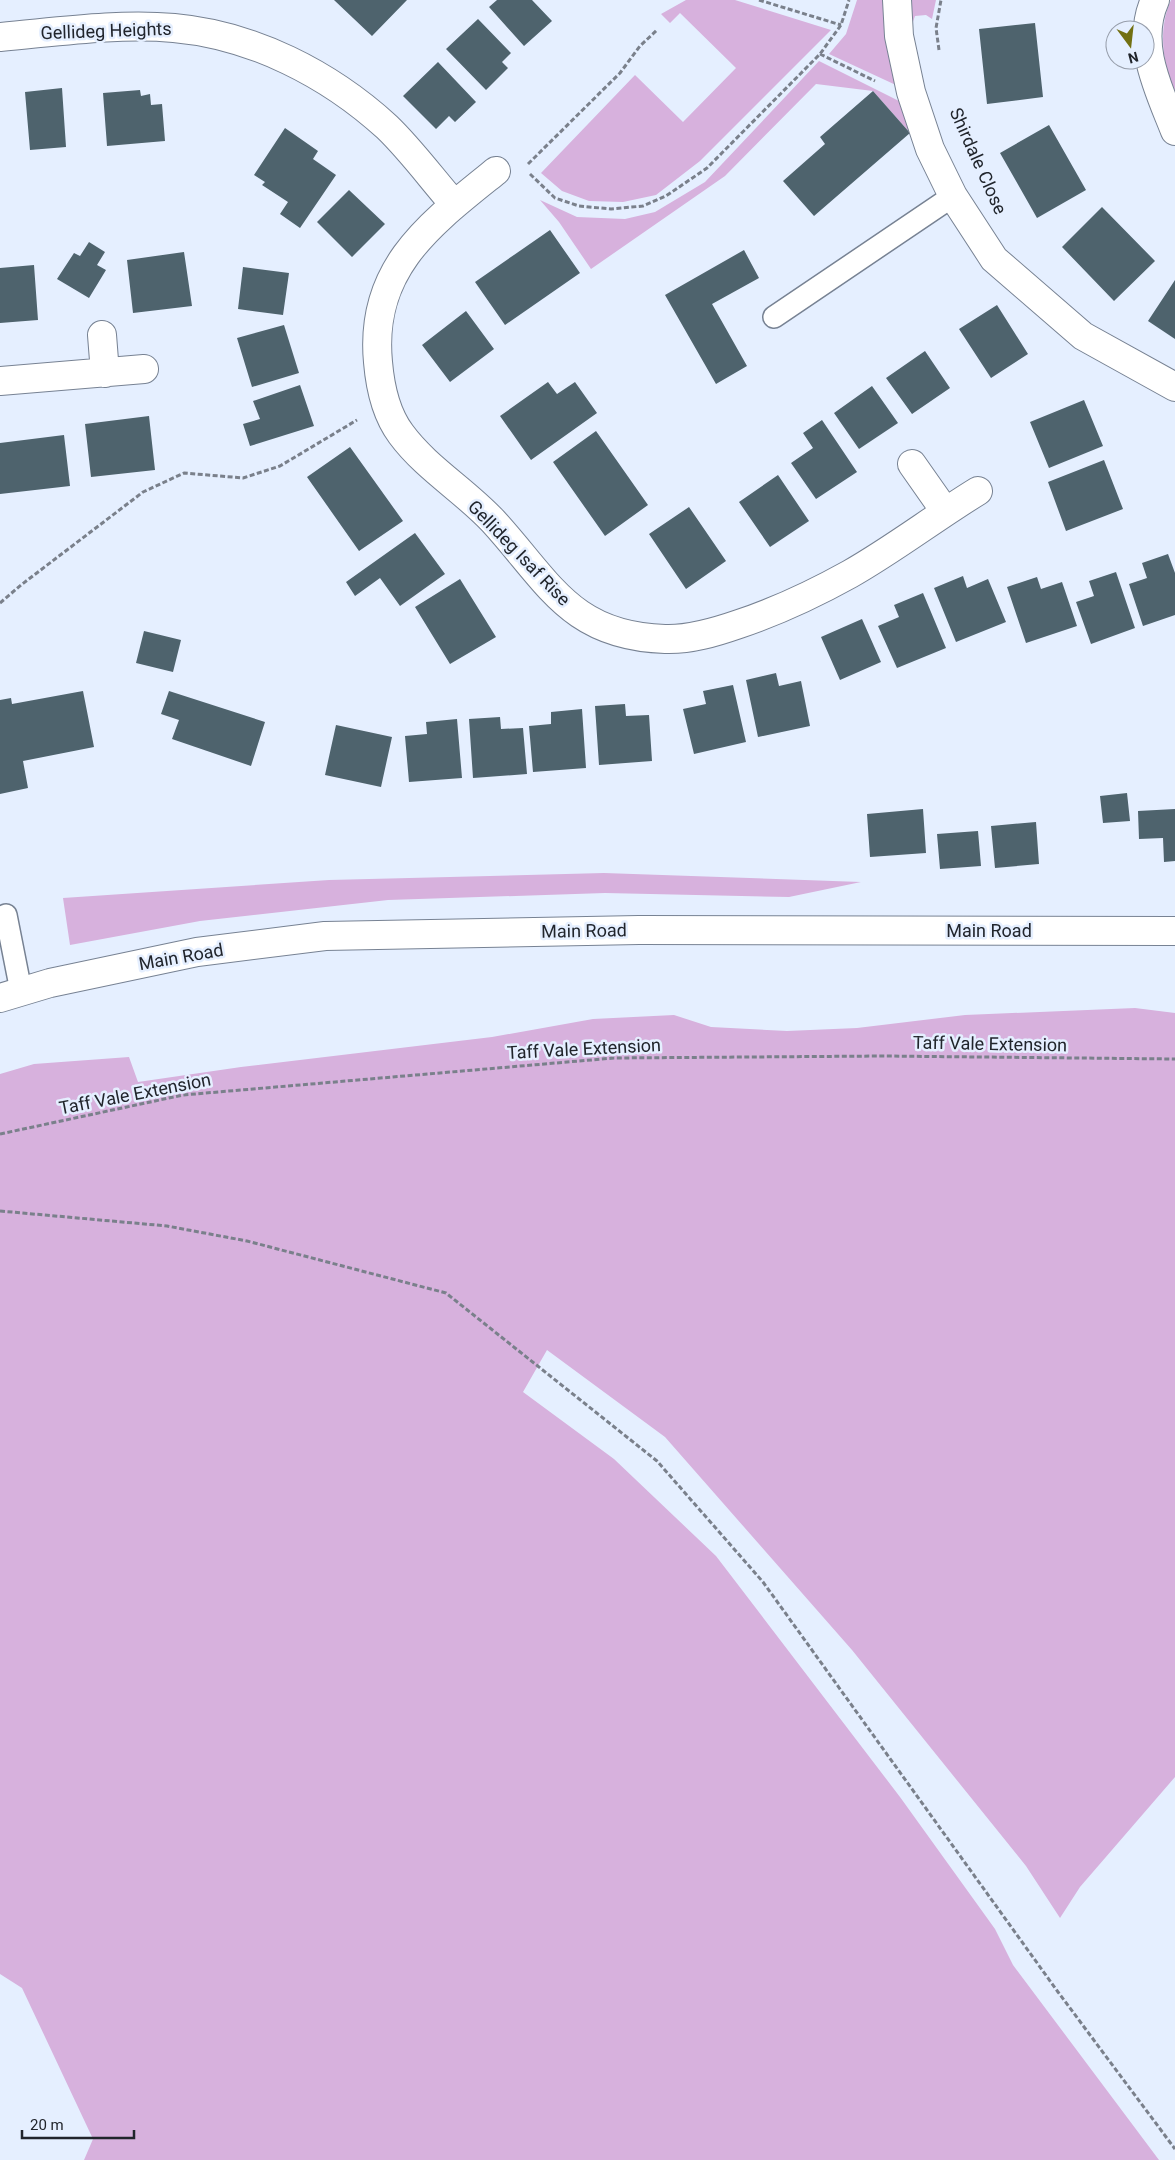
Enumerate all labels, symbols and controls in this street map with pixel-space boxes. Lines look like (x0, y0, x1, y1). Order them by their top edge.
street label: Gellideg Heights (40, 18, 172, 43)
north arrow (1105, 20, 1155, 70)
text: N (1127, 49, 1140, 67)
street label: Shirdale Close (946, 104, 1011, 217)
street label: Gellideg Isaf Rise (464, 496, 575, 610)
street label: Main Road (541, 919, 627, 942)
street label: Main Road (946, 920, 1032, 941)
street label: Main Road (137, 939, 225, 974)
street label: Taff Vale Extension (913, 1032, 1067, 1055)
street label: Taff Vale Extension (506, 1034, 662, 1063)
street label: Taff Vale Extension (57, 1068, 213, 1119)
scale bar (22, 2108, 135, 2140)
text: 20 m (30, 2116, 64, 2134)

